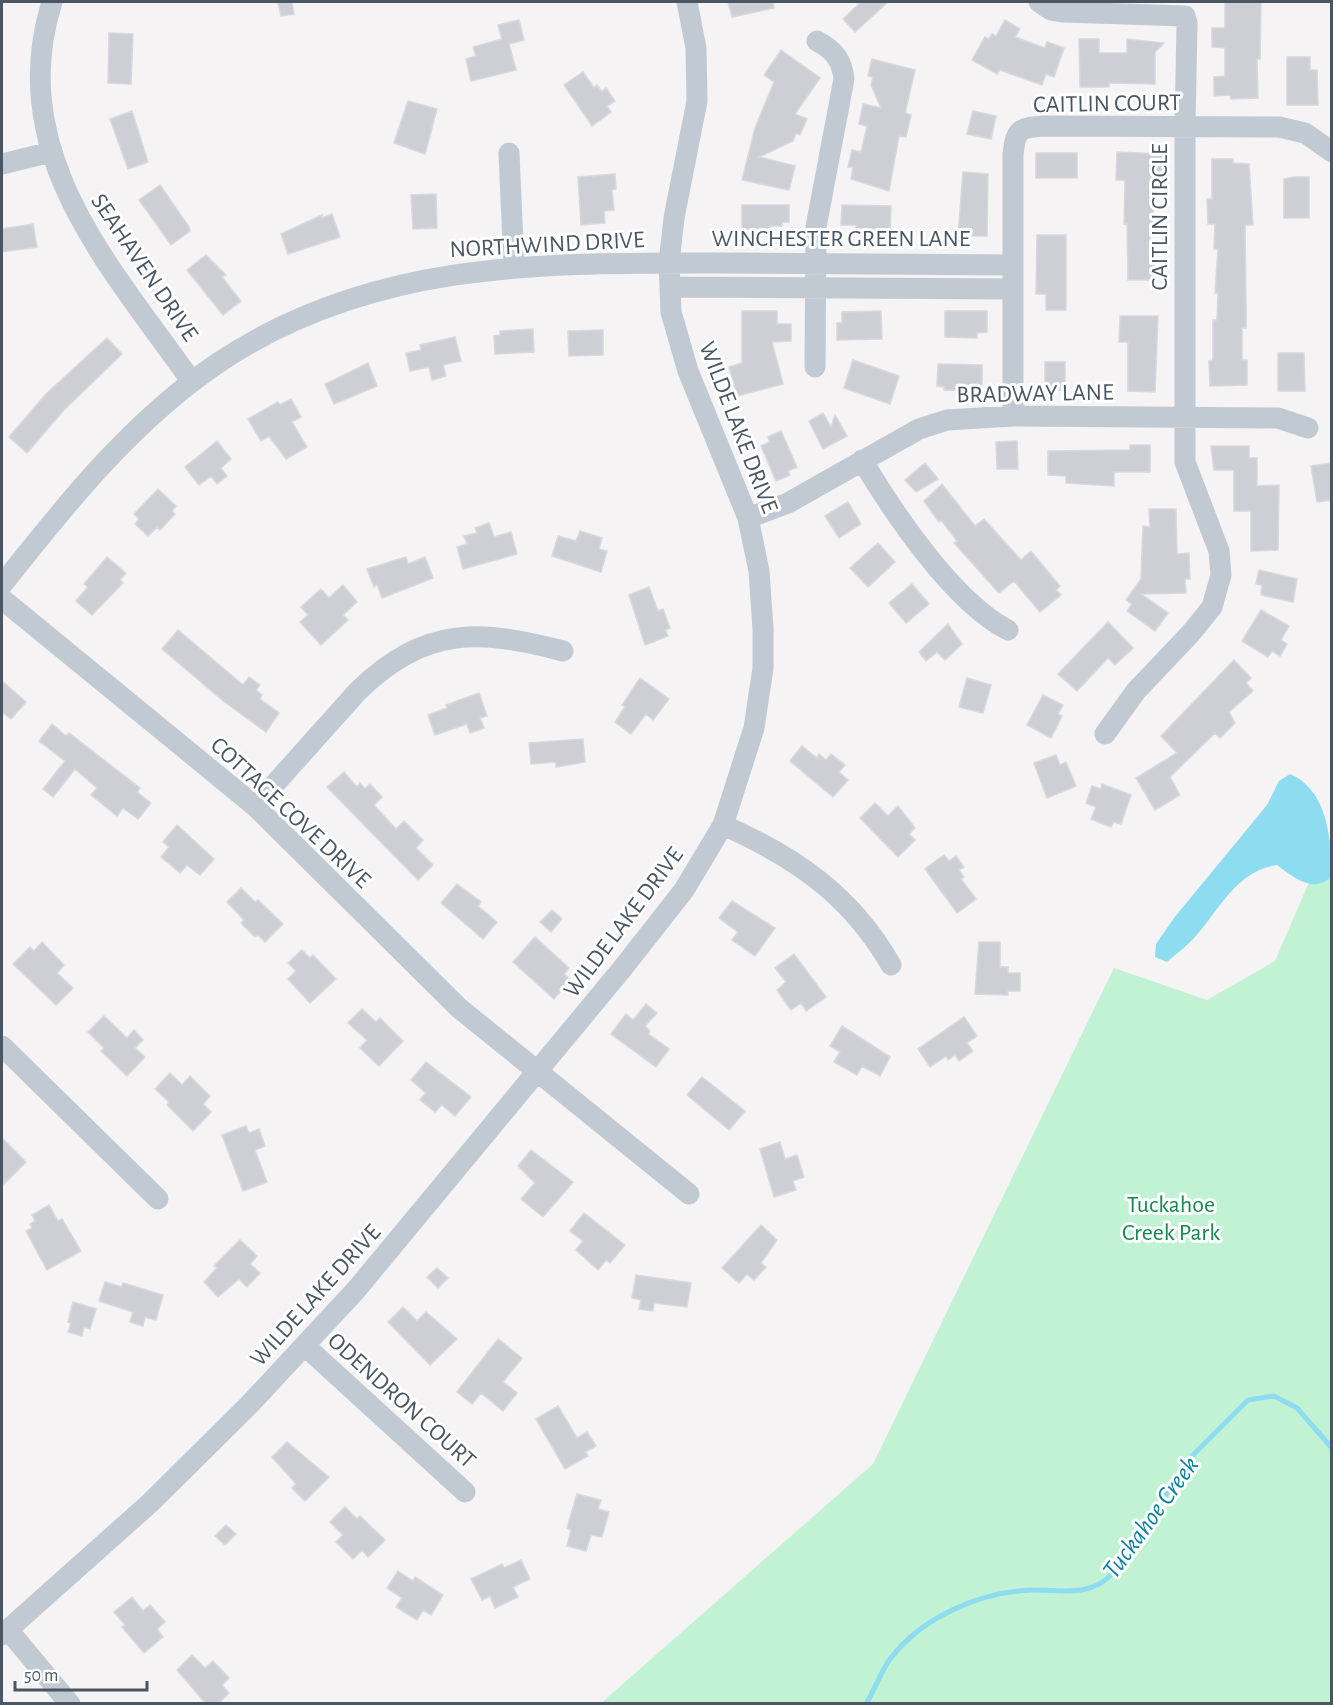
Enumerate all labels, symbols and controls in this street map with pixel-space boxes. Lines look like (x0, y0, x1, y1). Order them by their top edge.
street label: CAITLIN COURT (1033, 91, 1181, 117)
street label: CAITLIN CIRCLE (1148, 143, 1172, 291)
street label: SEAHAVEN DRIVE (86, 190, 202, 346)
street label: WINCHESTER GREEN LANE (712, 227, 971, 251)
street label: NORTHWIND DRIVE (449, 228, 646, 262)
street label: WILDE LAKE DRIVE (694, 338, 782, 517)
street label: BRADWAY LANE (956, 381, 1114, 407)
street label: COTTAGE COVE DRIVE (206, 733, 375, 893)
street label: WILDE LAKE DRIVE (560, 843, 688, 1002)
park label: Tuckahoe Creek Park (1122, 1193, 1220, 1245)
street label: WILDE LAKE DRIVE (246, 1220, 386, 1371)
street label: ODENDRON COURT (323, 1328, 480, 1473)
water label: Tuckahoe Creek (1098, 1452, 1204, 1583)
scale bar (15, 1654, 147, 1692)
text: 50 m (24, 1667, 58, 1685)

